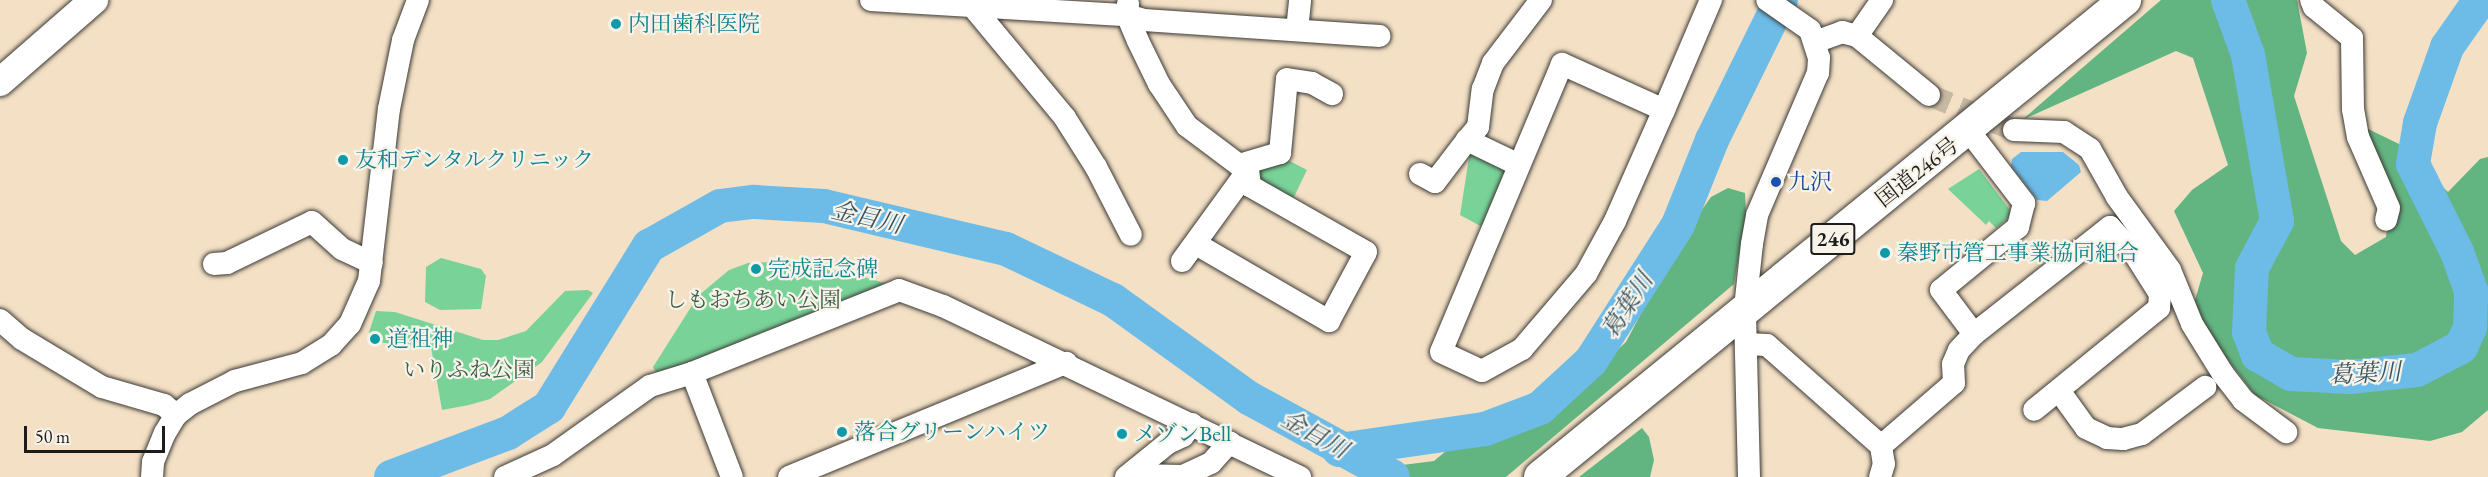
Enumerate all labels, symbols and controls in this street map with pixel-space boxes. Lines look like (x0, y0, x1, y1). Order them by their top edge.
place label: 内田歯科医院 (628, 11, 760, 37)
marker: 内田歯科医院 (609, 17, 623, 31)
street label: 国道246号 (1870, 132, 1964, 212)
place label: 友和デンタルクリニック (355, 147, 597, 173)
marker: 友和デンタルクリニック (336, 153, 350, 167)
place label: 九沢 (1788, 169, 1832, 195)
marker: 九沢 (1769, 175, 1783, 189)
water label: 金目川 (829, 195, 905, 239)
road number: 246 (1809, 221, 1857, 257)
place label: 秦野市管工事業協同組合 (1897, 240, 2139, 266)
marker: 秦野市管工事業協同組合 (1878, 246, 1892, 260)
place label: 完成記念碑 (768, 256, 878, 282)
marker: 完成記念碑 (749, 262, 763, 276)
water label: 葛葉川 (1595, 267, 1659, 343)
park label: しもおちあい公園 (665, 287, 841, 313)
place label: 道祖神 (387, 326, 453, 352)
marker: 道祖神 (368, 332, 382, 346)
park label: いりふね公園 (403, 357, 535, 383)
water label: 葛葉川 (2328, 357, 2402, 389)
water label: 金目川 (1277, 404, 1353, 464)
scale bar (27, 414, 168, 452)
place label: 落合グリーンハイツ (854, 419, 1052, 445)
place label: メゾンBell (1134, 421, 1232, 447)
text: 50 m (35, 425, 70, 448)
marker: 落合グリーンハイツ (835, 425, 849, 439)
marker: メゾンBell (1115, 427, 1129, 441)

